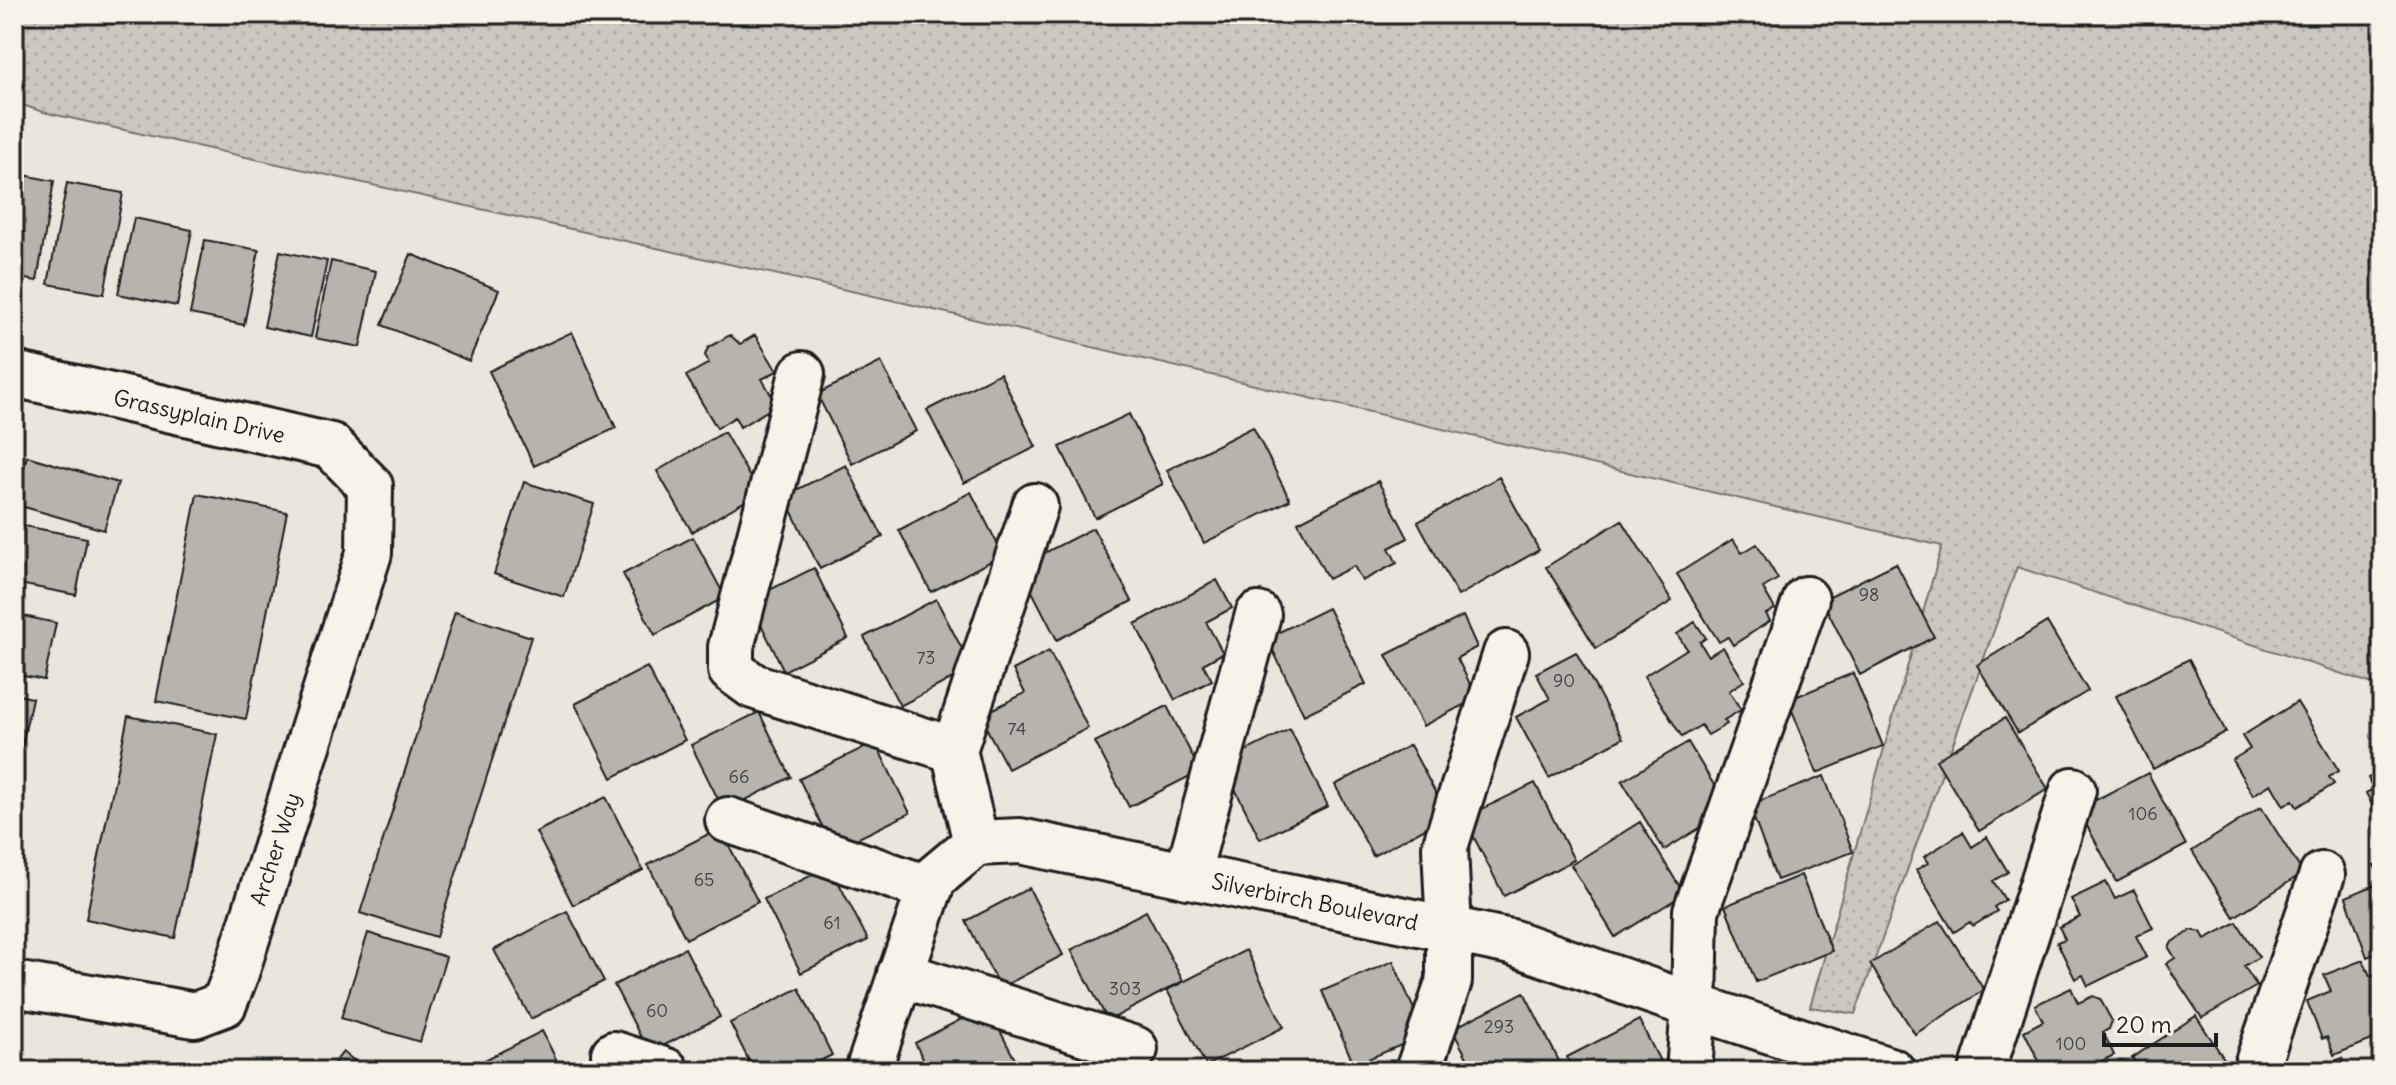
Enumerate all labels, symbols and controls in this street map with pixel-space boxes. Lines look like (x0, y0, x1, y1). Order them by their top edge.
street label: Grassyplain Drive (111, 383, 288, 449)
house number: 98 (1859, 583, 1879, 606)
house number: 73 (916, 646, 936, 669)
house number: 90 (1553, 669, 1575, 692)
house number: 74 (1008, 717, 1026, 740)
house number: 66 (729, 765, 749, 788)
street label: Archer Way (244, 789, 306, 909)
house number: 106 (2128, 802, 2158, 825)
street label: Silverbirch Boulevard (1209, 867, 1421, 937)
house number: 65 (694, 868, 714, 891)
house number: 61 (823, 911, 841, 934)
house number: 303 (1109, 977, 1141, 1000)
scale bar (2104, 997, 2216, 1047)
house number: 60 (646, 999, 668, 1022)
text: 20 m (2116, 1009, 2172, 1039)
house number: 293 (1484, 1015, 1514, 1038)
house number: 100 (2056, 1032, 2086, 1055)

